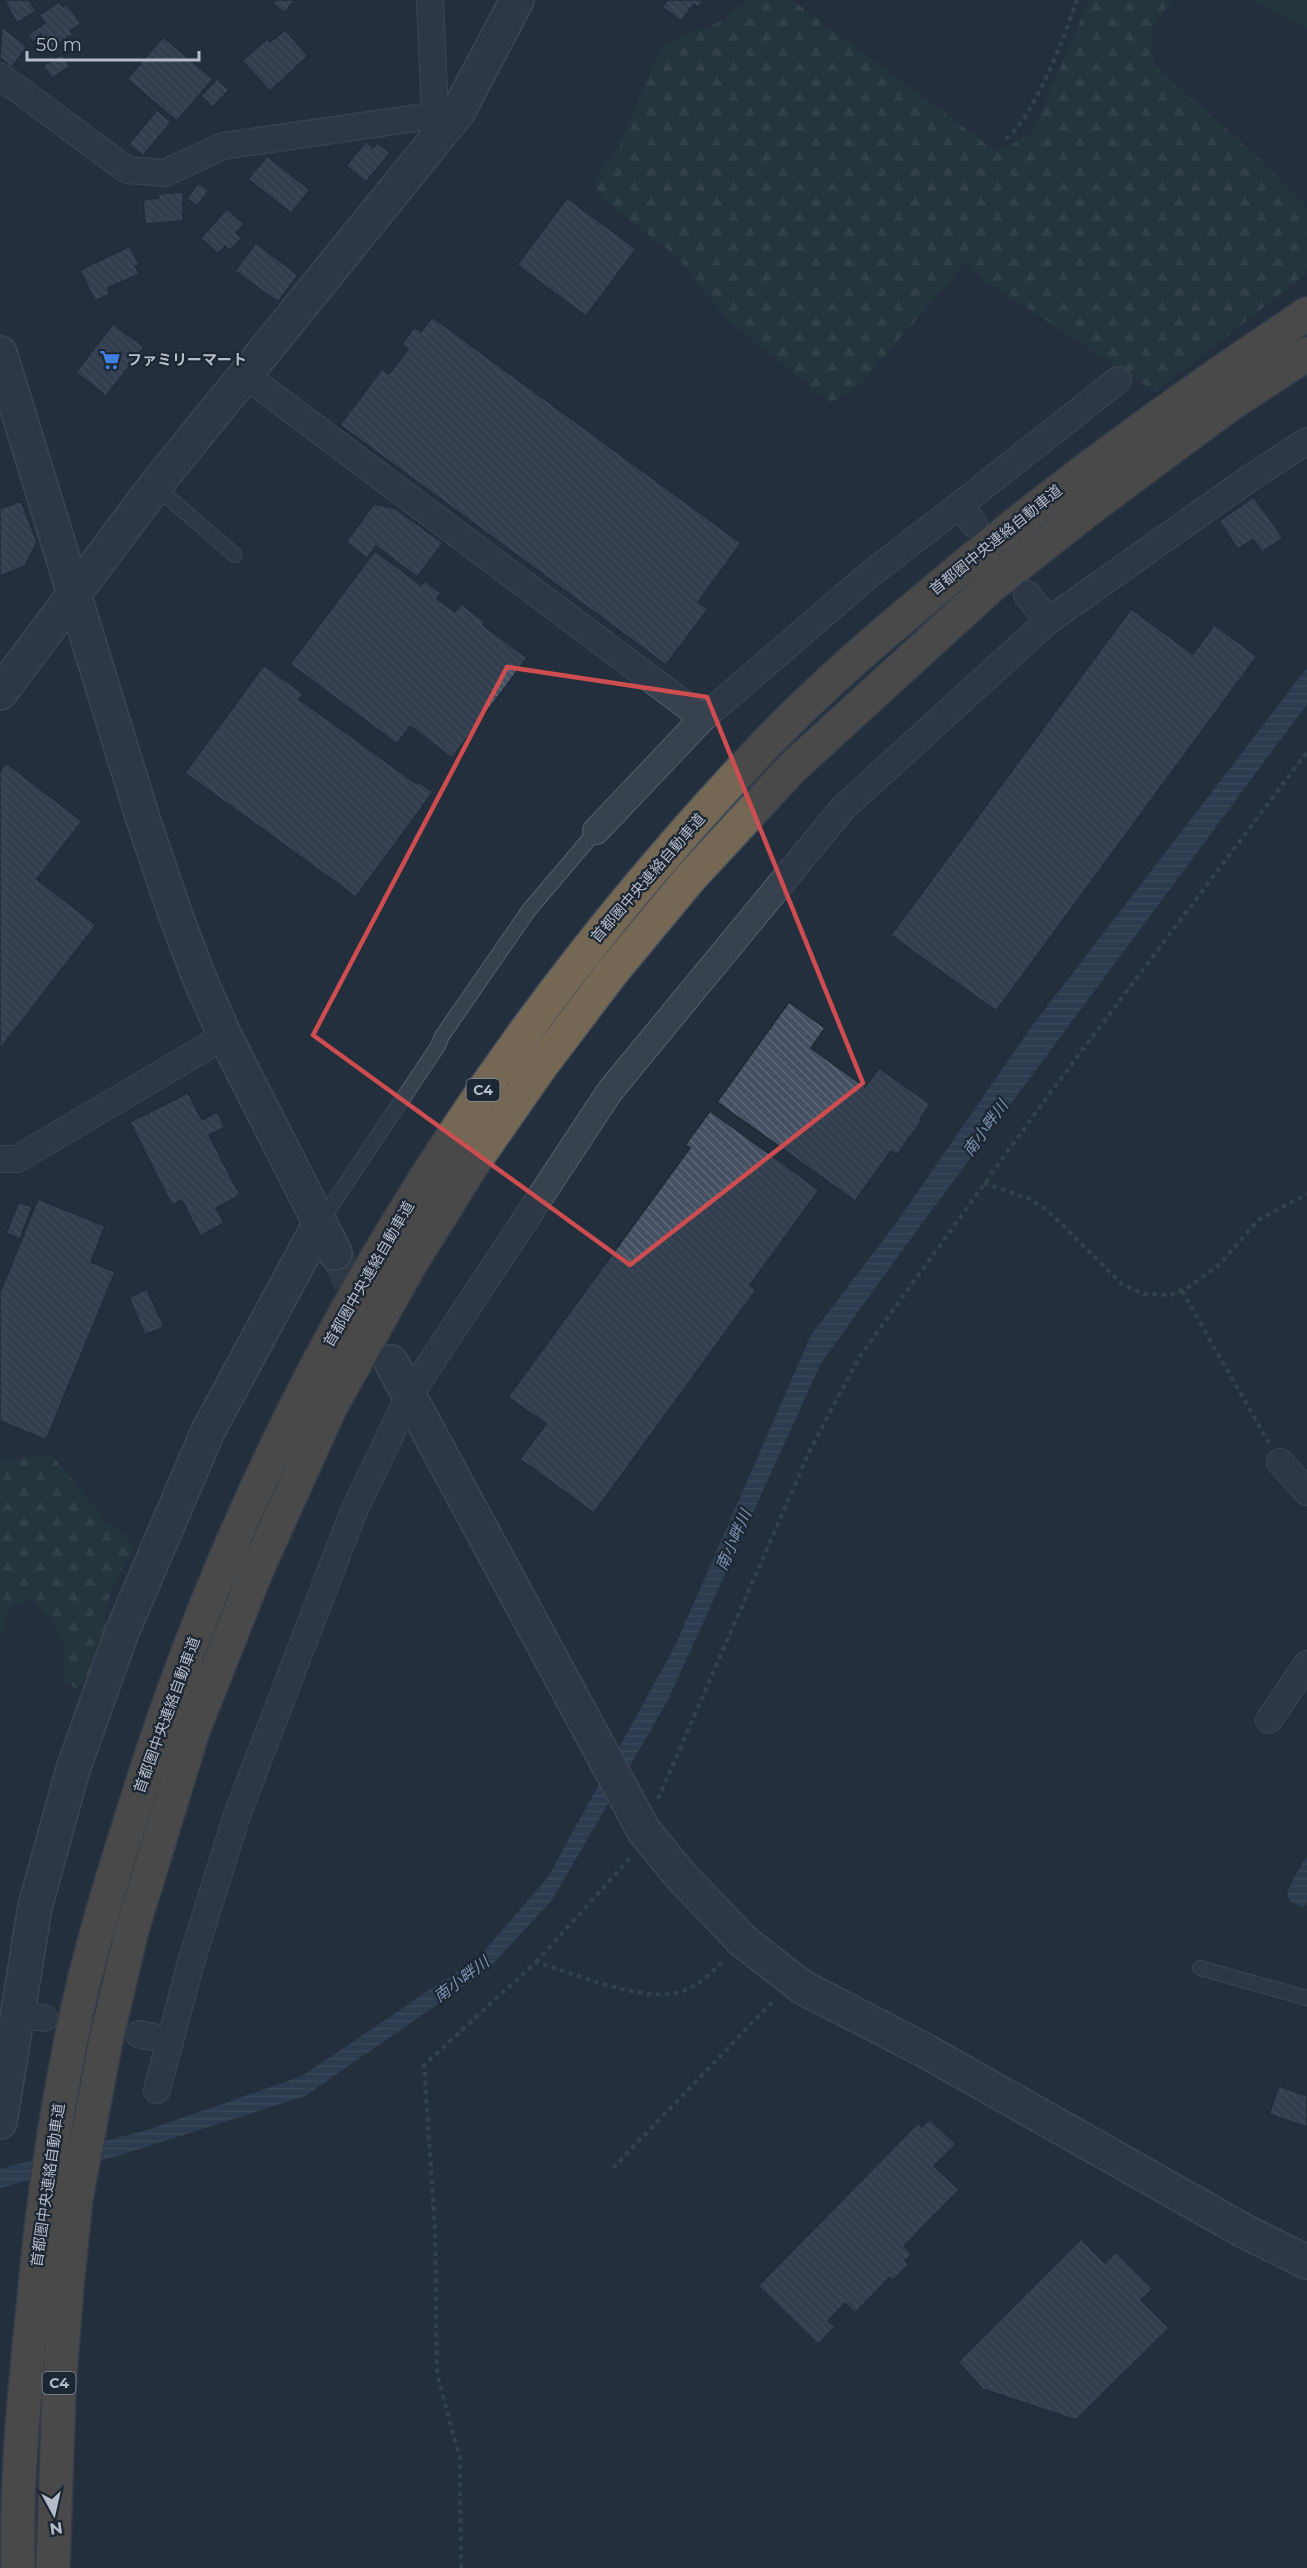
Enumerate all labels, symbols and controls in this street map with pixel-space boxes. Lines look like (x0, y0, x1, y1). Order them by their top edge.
scale bar (27, 24, 200, 62)
text: 50 m (36, 34, 82, 56)
supermarket icon: ファミリーマート (98, 348, 122, 372)
place label: ファミリーマート (127, 350, 247, 369)
street label: 首都圏中央連絡自動車道 (926, 480, 1066, 599)
street label: 首都圏中央連絡自動車道 (586, 809, 709, 946)
road number: C4 (466, 1079, 500, 1101)
water label: 南小畔川 (959, 1095, 1013, 1160)
street label: 首都圏中央連絡自動車道 (319, 1198, 418, 1350)
water label: 南小畔川 (712, 1505, 756, 1573)
street label: 首都圏中央連絡自動車道 (129, 1634, 204, 1796)
water label: 南小畔川 (430, 1951, 494, 2006)
street label: 首都圏中央連絡自動車道 (27, 2102, 68, 2268)
road number: C4 (42, 2372, 76, 2394)
north arrow (24, 2484, 84, 2544)
text: N (48, 2518, 64, 2539)

